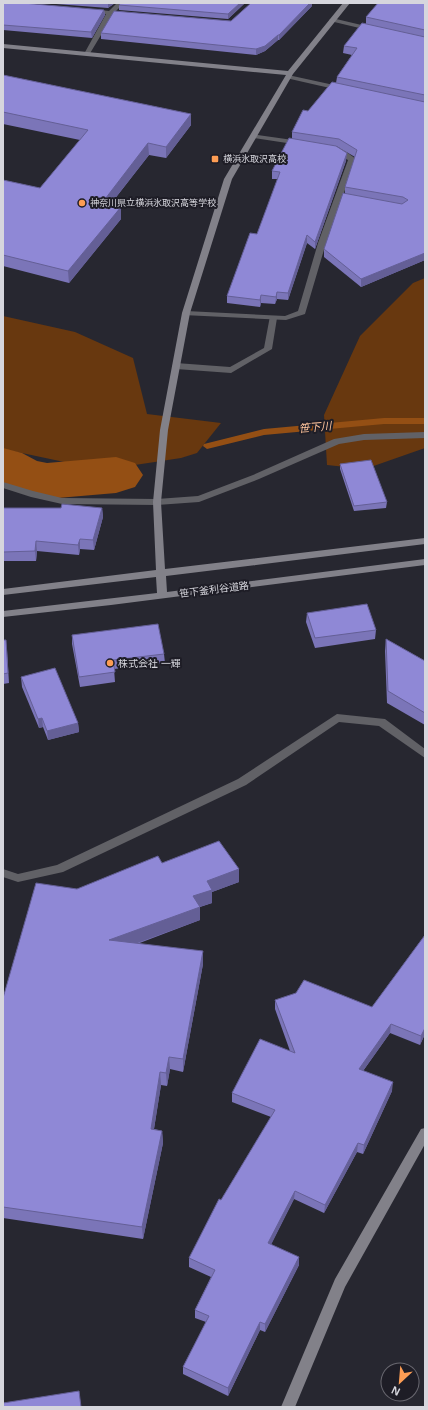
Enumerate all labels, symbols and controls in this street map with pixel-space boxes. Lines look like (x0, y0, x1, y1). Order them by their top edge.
marker: 横浜氷取沢高校 (210, 154, 220, 164)
place label: 横浜氷取沢高校 (223, 154, 286, 164)
marker: 神奈川県立横浜氷取沢高等学校 (77, 198, 87, 208)
place label: 神奈川県立横浜氷取沢高等学校 (90, 198, 216, 208)
water label: 笹下川 (298, 419, 333, 434)
street label: 笹下釜利谷道路 (179, 580, 249, 599)
marker: 株式会社 一輝 (105, 658, 115, 668)
place label: 株式会社 一輝 (118, 658, 181, 669)
north arrow (380, 1362, 420, 1402)
text: N (389, 1384, 402, 1398)

